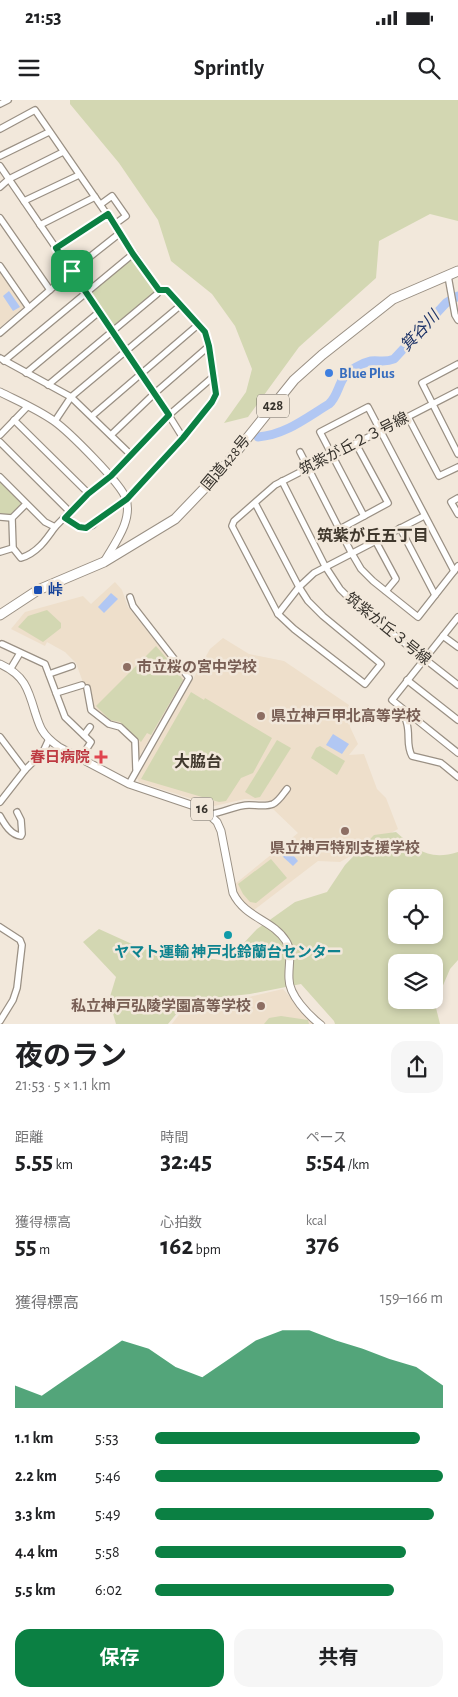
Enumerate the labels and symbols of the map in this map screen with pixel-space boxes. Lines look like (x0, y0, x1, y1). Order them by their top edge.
pin (51, 250, 93, 292)
water label: 箕谷川 (397, 306, 444, 354)
place label: Blue Plus (339, 366, 395, 381)
marker: Blue Plus (323, 367, 335, 379)
road number: 428 (257, 394, 289, 418)
street label: 筑紫が丘２３号線 (297, 409, 411, 478)
street label: 国道428号 (198, 432, 253, 493)
district label: 筑紫が丘五丁目 (317, 527, 429, 544)
place label: 峠 (48, 582, 63, 598)
marker: 峠 (32, 584, 44, 596)
street label: 筑紫が丘３号線 (342, 589, 434, 668)
place label: 市立桜の宮中学校 (137, 659, 257, 675)
marker: 市立桜の宮中学校 (121, 661, 133, 673)
place label: 県立神戸甲北高等学校 (271, 707, 421, 724)
marker: 県立神戸甲北高等学校 (255, 710, 267, 722)
place label: 春日病院 (30, 749, 90, 765)
marker: 春日病院 (94, 750, 108, 764)
district label: 大脇台 (174, 753, 222, 770)
road number: 16 (191, 798, 213, 821)
marker: 県立神戸特別支援学校 (339, 825, 351, 837)
place label: 県立神戸特別支援学校 (270, 839, 420, 856)
marker: ヤマト運輸 神戸北鈴蘭台センター (222, 929, 234, 941)
place label: ヤマト運輸 神戸北鈴蘭台センター (114, 943, 342, 960)
place label: 私立神戸弘陵学園高等学校 (71, 997, 251, 1014)
marker: 私立神戸弘陵学園高等学校 (255, 1000, 267, 1012)

